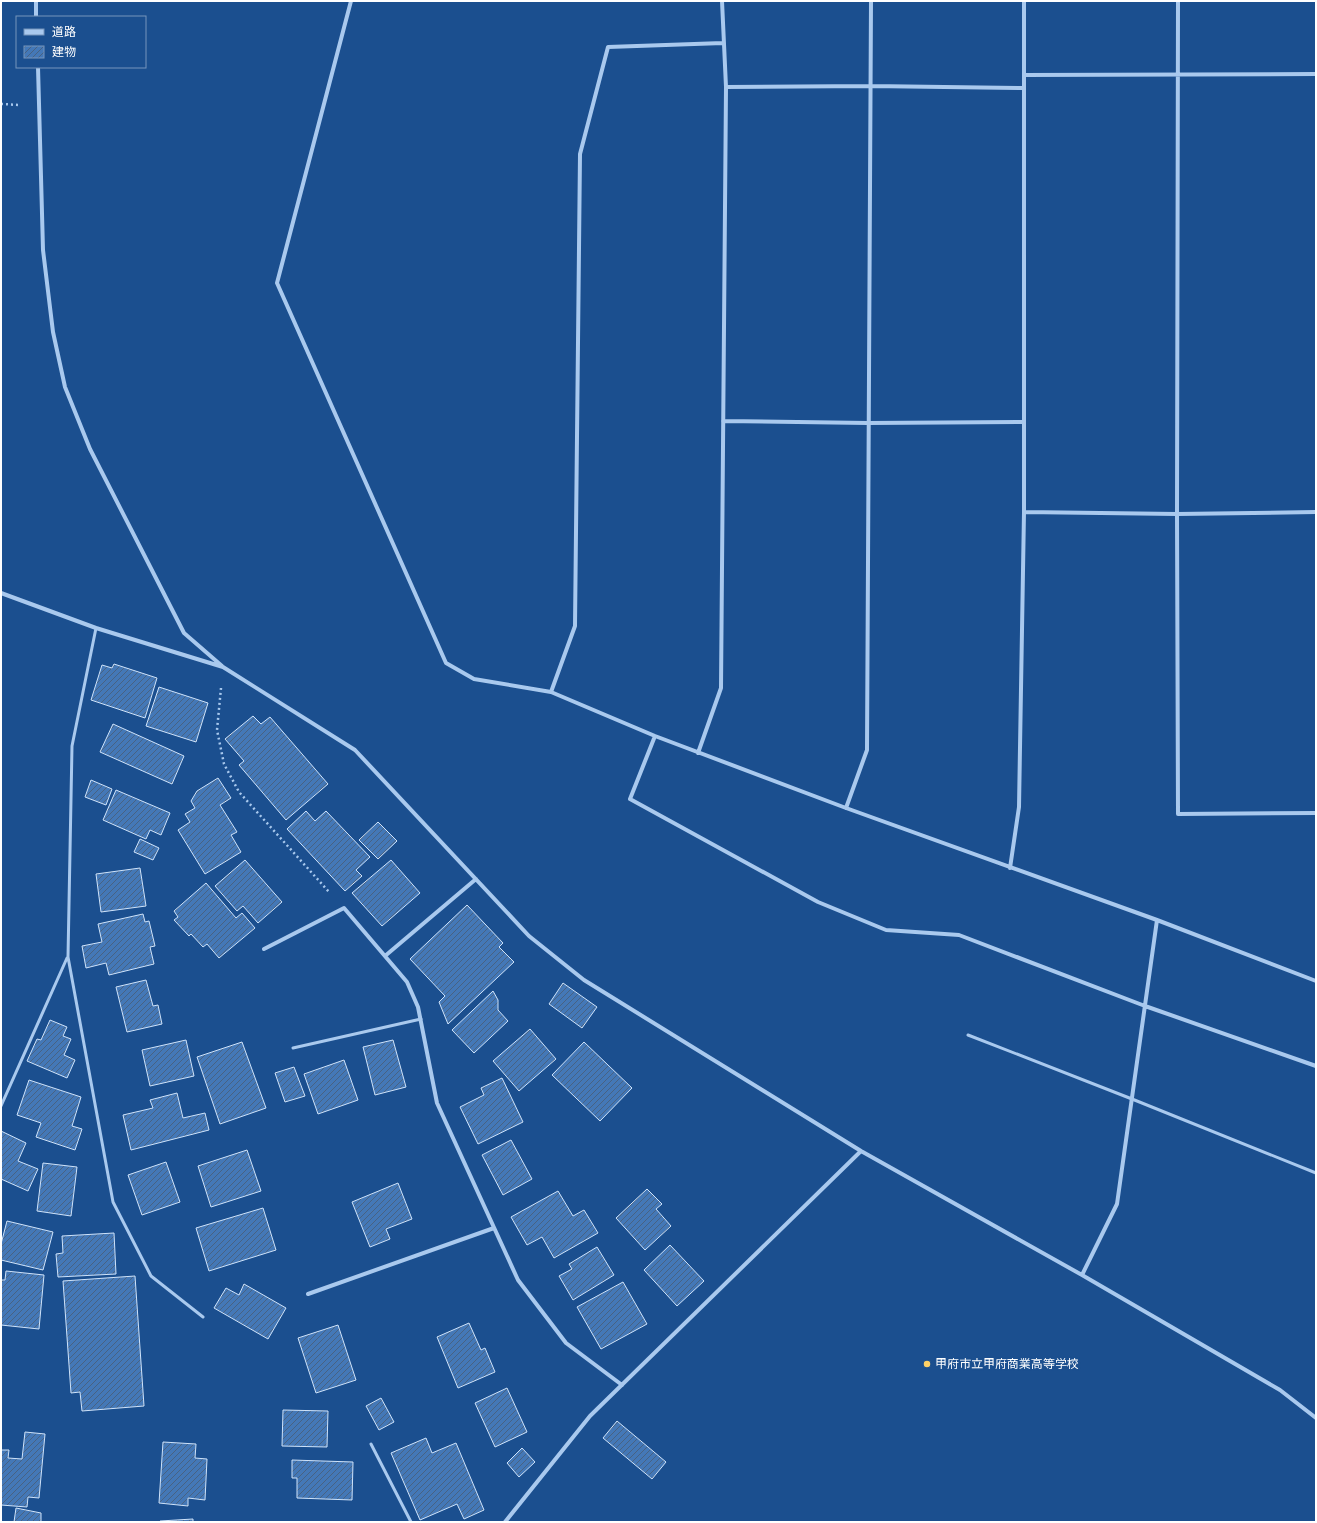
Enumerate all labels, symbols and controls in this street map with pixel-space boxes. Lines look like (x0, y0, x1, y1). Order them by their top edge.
legend (16, 16, 146, 68)
text: 道路 (52, 25, 76, 39)
text: 建物 (52, 45, 76, 59)
place label: 甲府市立甲府商業高等学校 (935, 1357, 1079, 1371)
marker: 甲府市立甲府商業高等学校 (922, 1359, 932, 1369)

